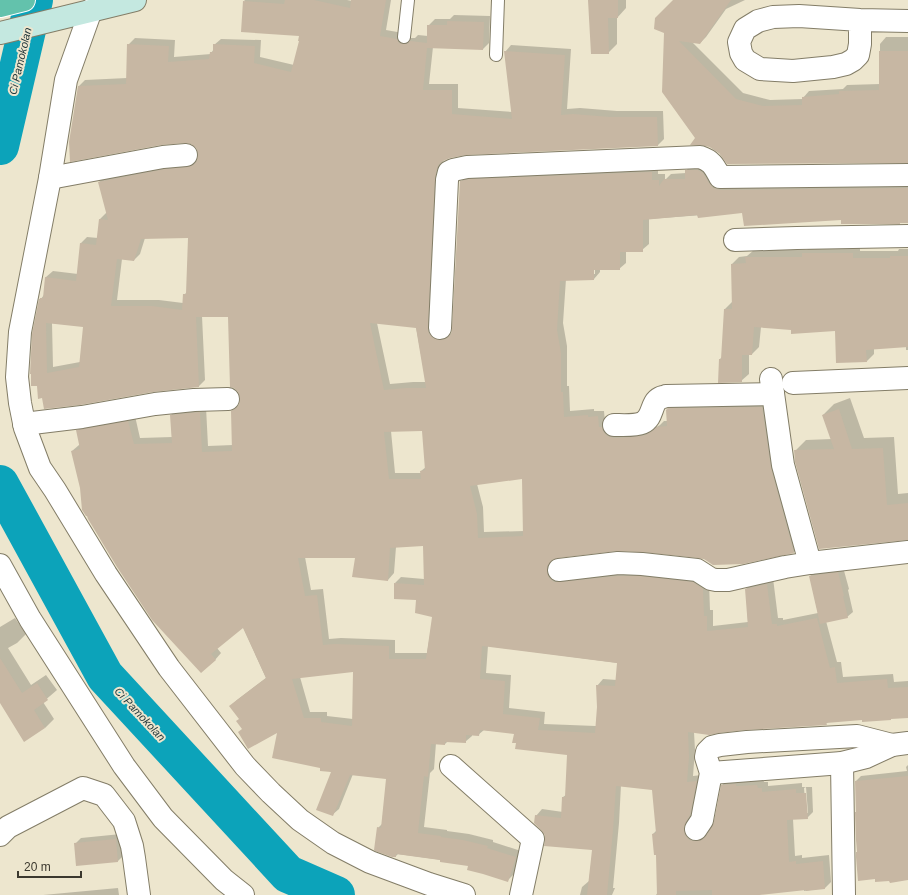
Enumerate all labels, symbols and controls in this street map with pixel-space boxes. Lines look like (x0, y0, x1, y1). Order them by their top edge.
water label: Ci Pamokolan (6, 26, 34, 96)
water label: Ci Pamokolan (112, 685, 168, 743)
scale bar (18, 853, 81, 879)
text: 20 m (24, 860, 51, 874)

